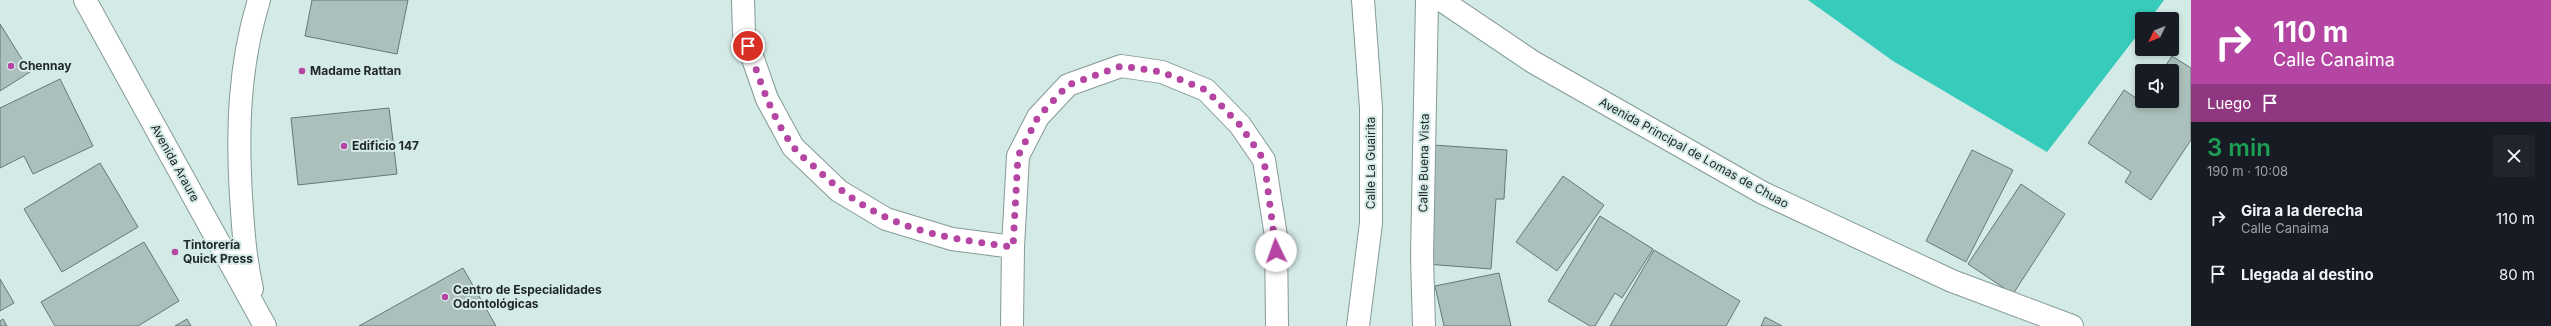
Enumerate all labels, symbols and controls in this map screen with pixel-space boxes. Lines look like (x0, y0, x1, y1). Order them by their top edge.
north arrow (2135, 12, 2179, 56)
map controls (2135, 12, 2179, 108)
text: 110 m (2273, 15, 2348, 49)
icon: right (2207, 16, 2259, 68)
pin (731, 29, 765, 63)
icon: arrive (737, 35, 759, 57)
text: Calle Canaima (2273, 49, 2395, 70)
place label: Chennay (19, 58, 72, 73)
marker: Chennay (6, 61, 16, 71)
place label: Madame Rattan (310, 63, 401, 78)
button: sound (2135, 64, 2179, 108)
marker: Madame Rattan (297, 66, 307, 76)
icon: arrive (2259, 92, 2281, 114)
street label: Avenida Principal de Lomas de Chuao (1597, 94, 1792, 211)
text: Luego (2207, 94, 2251, 113)
street label: Calle Buena Vista (1415, 113, 1432, 213)
street label: Calle La Guairita (1363, 117, 1378, 209)
street label: Avenida Araure (148, 121, 203, 204)
text: 3 min (2207, 133, 2271, 162)
button: close (2493, 135, 2535, 177)
place label: Edificio 147 (352, 138, 419, 153)
marker: Edificio 147 (339, 141, 349, 151)
text: 190 m · 10:08 (2207, 163, 2288, 179)
text: Gira a la derecha (2241, 201, 2363, 220)
icon: right (2207, 207, 2229, 229)
text: 110 m (2496, 209, 2535, 228)
text: Calle Canaima (2241, 220, 2329, 236)
position arrow (1255, 230, 1297, 272)
place label: Tintorería Quick Press (183, 237, 253, 266)
marker: Tintorería Quick Press (170, 247, 180, 257)
icon: arrive (2207, 263, 2229, 285)
text: Llegada al destino (2241, 265, 2374, 284)
text: 80 m (2499, 265, 2535, 284)
place label: Centro de Especialidades Odontológicas (453, 282, 602, 311)
marker: Centro de Especialidades Odontológicas (440, 292, 450, 302)

